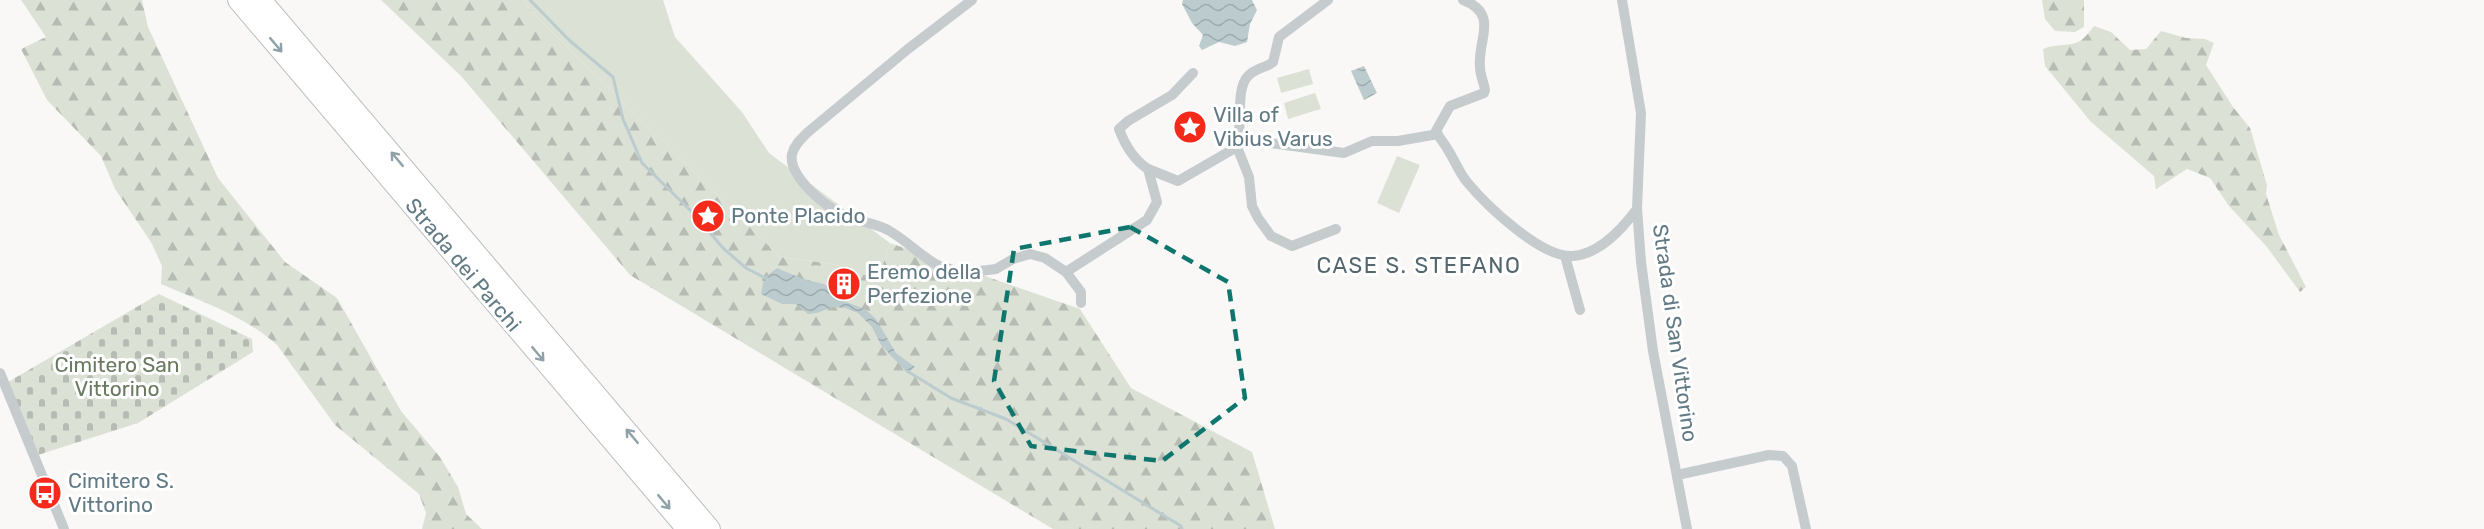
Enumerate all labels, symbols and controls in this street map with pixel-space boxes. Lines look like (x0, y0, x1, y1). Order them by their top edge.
one-way arrow (269, 37, 283, 52)
place label: Villa of Vibius Varus (1213, 102, 1333, 151)
place icon: Villa of Vibius Varus (1172, 109, 1208, 145)
one-way arrow (390, 151, 403, 167)
street label: Strada dei Parchi (400, 193, 526, 336)
place icon: Ponte Placido (690, 198, 726, 234)
place label: Ponte Placido (731, 203, 865, 228)
street label: Strada di San Vittorino (1648, 222, 1703, 443)
district label: CASE S. STEFANO (1317, 252, 1521, 279)
place label: Eremo della Perfezione (867, 259, 981, 308)
building icon: Eremo della Perfezione (826, 266, 862, 302)
one-way arrow (531, 346, 545, 361)
park label: Cimitero San Vittorino (54, 352, 180, 401)
one-way arrow (625, 429, 639, 444)
place label: Cimitero S. Vittorino (68, 468, 174, 517)
bus stop icon: Cimitero S. Vittorino (27, 475, 63, 511)
one-way arrow (657, 494, 671, 509)

